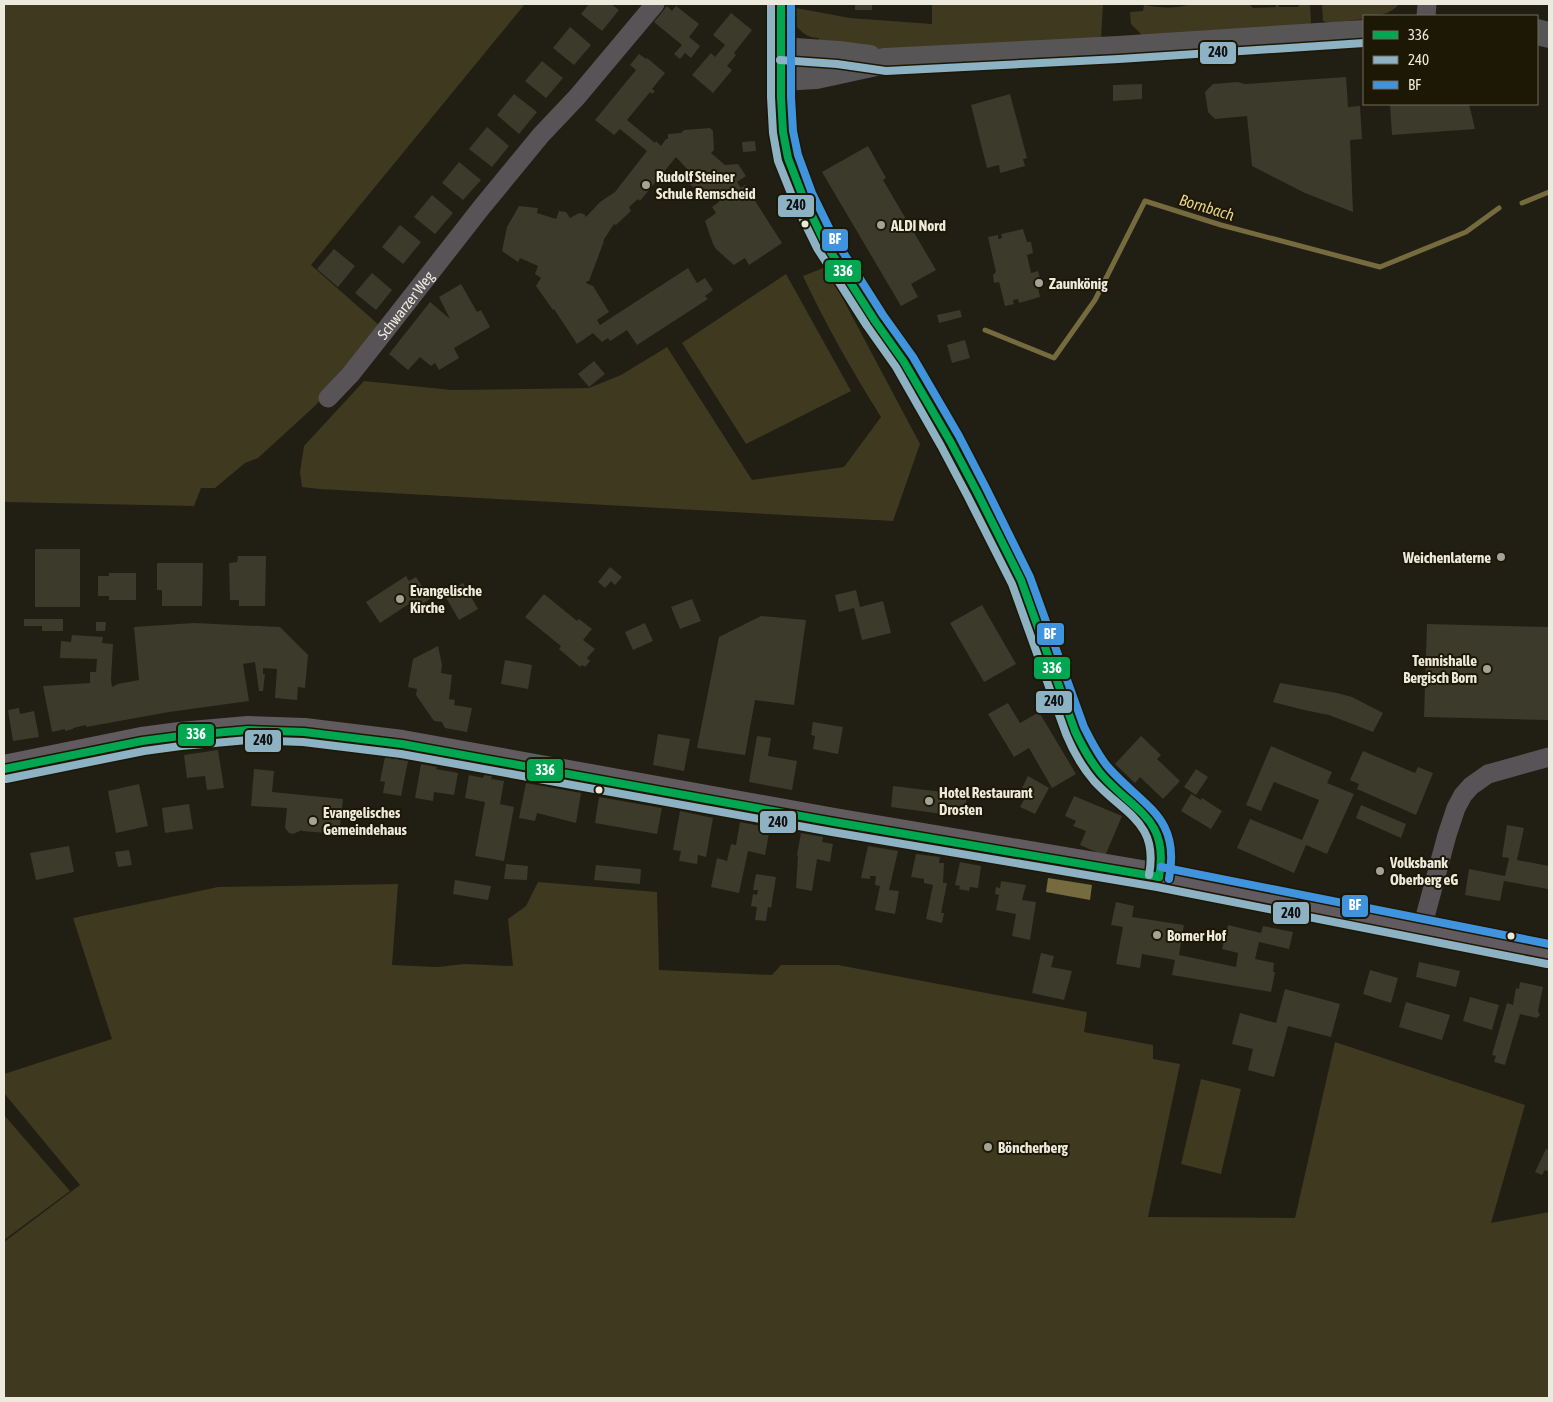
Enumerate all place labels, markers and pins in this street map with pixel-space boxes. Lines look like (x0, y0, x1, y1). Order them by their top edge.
place label: Rudolf Steiner Schule Remscheid (656, 168, 756, 202)
marker: Rudolf Steiner Schule Remscheid (640, 179, 652, 191)
place label: ALDI Nord (890, 217, 946, 234)
unlabelled marker (800, 219, 810, 229)
marker: ALDI Nord (875, 219, 887, 231)
place label: Zaunkönig (1049, 275, 1108, 292)
marker: Zaunkönig (1033, 277, 1045, 289)
place label: Weichenlaterne (1402, 549, 1491, 566)
marker: Weichenlaterne (1495, 551, 1507, 563)
place label: Evangelische Kirche (410, 582, 482, 616)
marker: Evangelische Kirche (394, 593, 406, 605)
place label: Tennishalle Bergisch Born (1403, 652, 1477, 686)
marker: Tennishalle Bergisch Born (1481, 663, 1493, 675)
place label: Hotel Restaurant Drosten (939, 784, 1033, 818)
unlabelled marker (594, 785, 604, 795)
marker: Hotel Restaurant Drosten (923, 795, 935, 807)
place label: Evangelisches Gemeindehaus (323, 804, 408, 838)
marker: Evangelisches Gemeindehaus (307, 815, 319, 827)
place label: Volksbank Oberberg eG (1389, 854, 1458, 888)
marker: Volksbank Oberberg eG (1374, 865, 1386, 877)
place label: Borner Hof (1167, 927, 1227, 944)
marker: Borner Hof (1151, 929, 1163, 941)
unlabelled marker (1506, 931, 1516, 941)
place label: Böncherberg (998, 1139, 1068, 1156)
marker: Böncherberg (982, 1141, 994, 1153)

